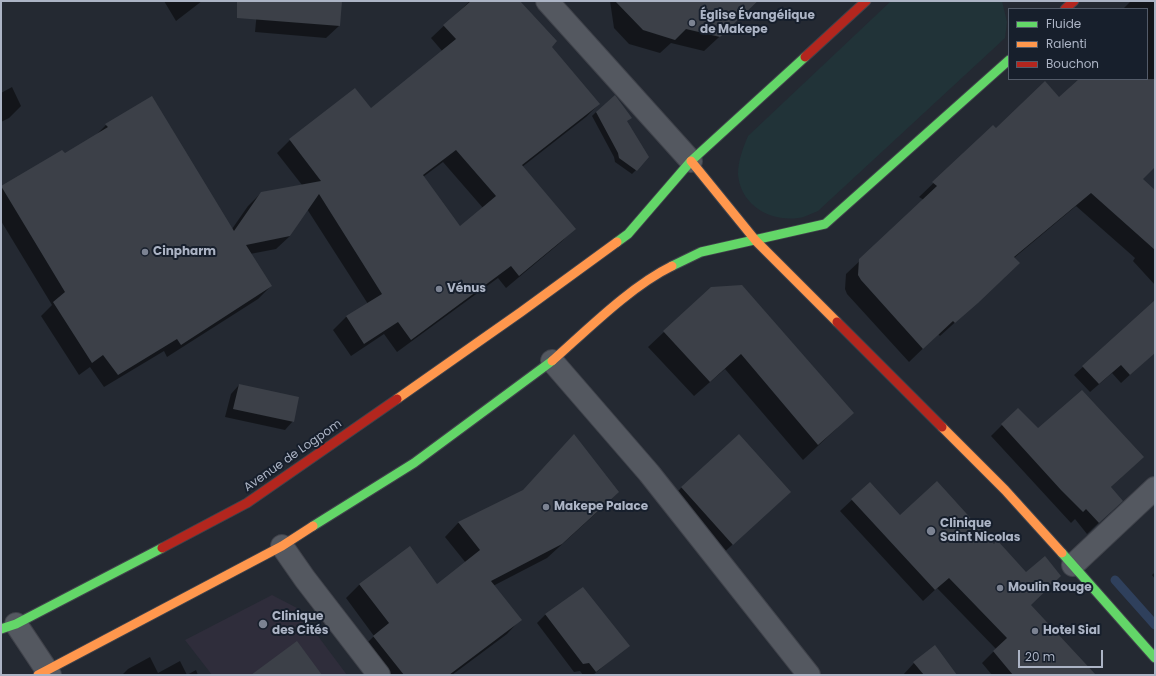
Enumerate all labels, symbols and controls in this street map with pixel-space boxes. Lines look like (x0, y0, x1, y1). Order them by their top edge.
legend (1008, 8, 1148, 80)
place label: Église Évangélique de Makepe (700, 9, 815, 37)
text: Fluide (1046, 15, 1081, 32)
marker: Église Évangélique de Makepe (687, 18, 697, 28)
text: Ralenti (1046, 35, 1087, 52)
text: Bouchon (1046, 55, 1099, 72)
place label: Cinpharm (153, 245, 216, 259)
marker: Cinpharm (140, 247, 150, 257)
place label: Vénus (447, 282, 486, 296)
marker: Vénus (434, 284, 444, 294)
street label: Avenue de Logpom (241, 417, 345, 495)
place label: Makepe Palace (554, 500, 648, 514)
marker: Makepe Palace (541, 502, 551, 512)
place label: Clinique Saint Nicolas (940, 517, 1020, 545)
marker: Clinique Saint Nicolas (925, 525, 937, 537)
place label: Moulin Rouge (1008, 581, 1092, 595)
marker: Moulin Rouge (995, 583, 1005, 593)
place label: Clinique des Cités (272, 610, 328, 638)
marker: Clinique des Cités (257, 618, 269, 630)
place label: Hotel Sial (1043, 624, 1100, 638)
marker: Hotel Sial (1030, 626, 1040, 636)
scale bar (1020, 642, 1105, 668)
text: 20 m (1025, 648, 1055, 665)

